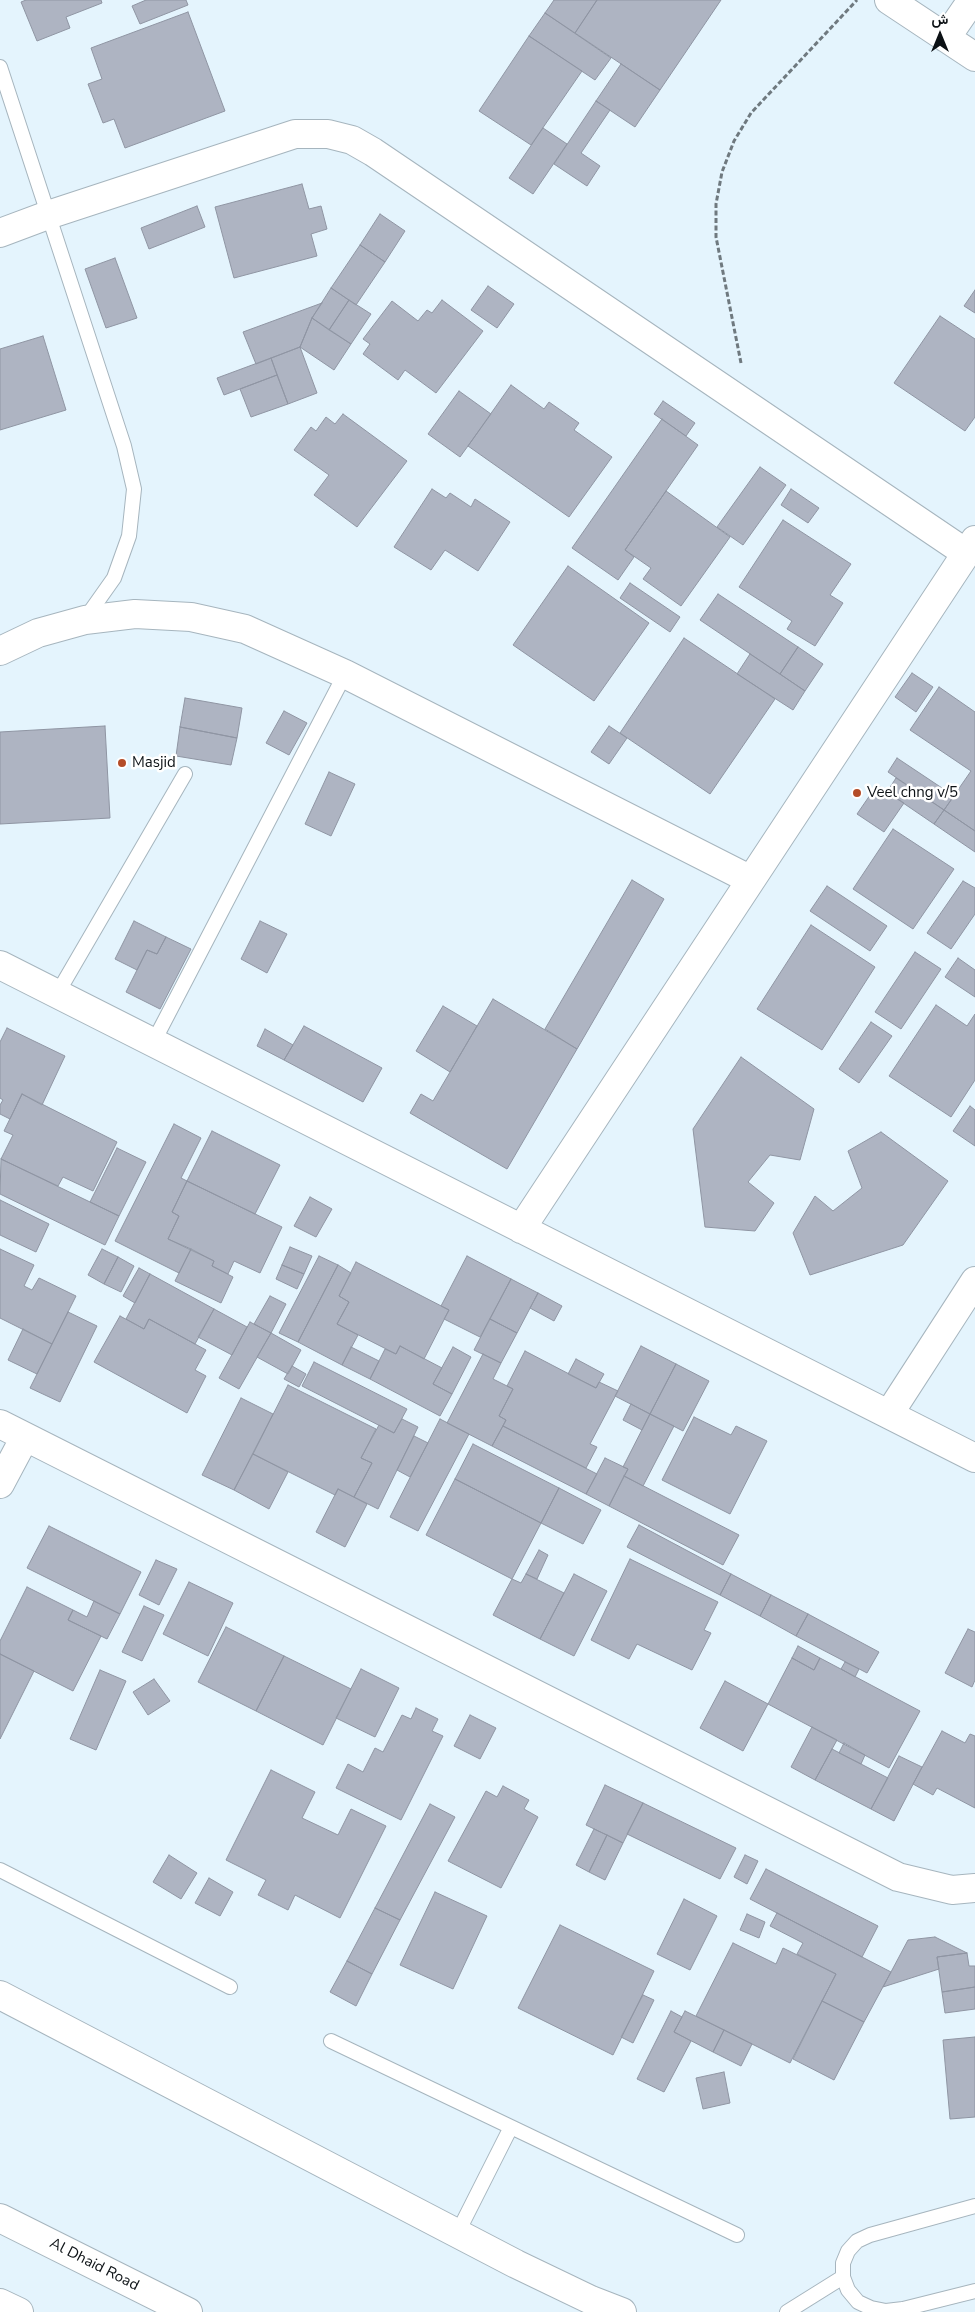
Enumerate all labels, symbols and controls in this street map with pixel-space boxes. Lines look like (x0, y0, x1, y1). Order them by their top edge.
north arrow (915, 10, 965, 60)
text: ش (932, 10, 948, 29)
place label: Masjid (132, 754, 176, 772)
marker: Masjid (116, 757, 128, 769)
place label: Veel chng v/5 (867, 784, 958, 802)
marker: Veel chng v/5 (851, 787, 863, 799)
street label: Al Dhaid Road (46, 2235, 142, 2295)

